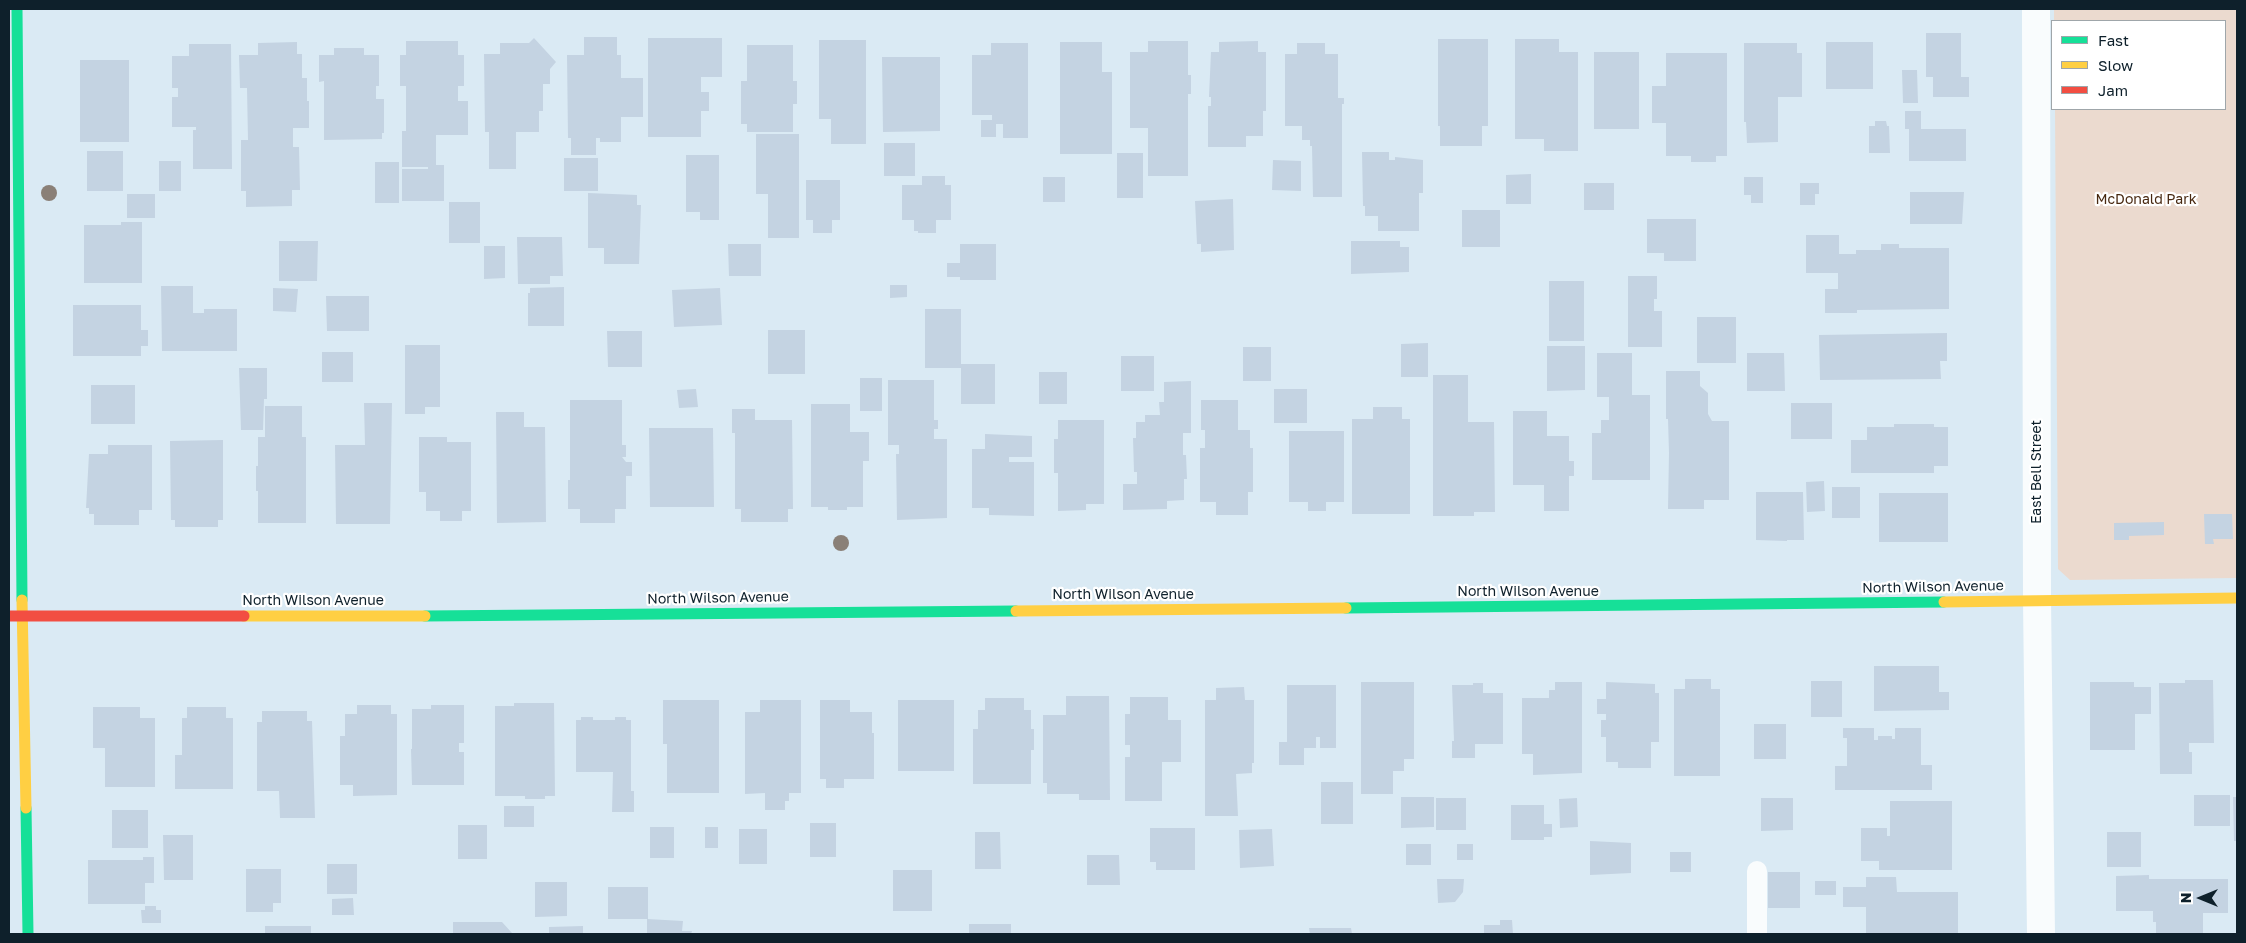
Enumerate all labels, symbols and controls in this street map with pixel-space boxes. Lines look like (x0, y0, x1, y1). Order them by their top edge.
legend (2051, 20, 2226, 110)
text: Fast (2098, 31, 2129, 49)
text: Slow (2098, 56, 2133, 74)
text: Jam (2098, 81, 2128, 99)
park label: McDonald Park (2095, 192, 2197, 208)
street label: East Bell Street (2029, 420, 2045, 524)
street label: North Wilson Avenue (1862, 577, 2004, 597)
street label: North Wilson Avenue (1457, 584, 1599, 600)
street label: North Wilson Avenue (1052, 587, 1194, 603)
street label: North Wilson Avenue (647, 588, 789, 608)
street label: North Wilson Avenue (242, 593, 384, 609)
north arrow (2176, 873, 2226, 923)
text: N (2177, 893, 2194, 903)

